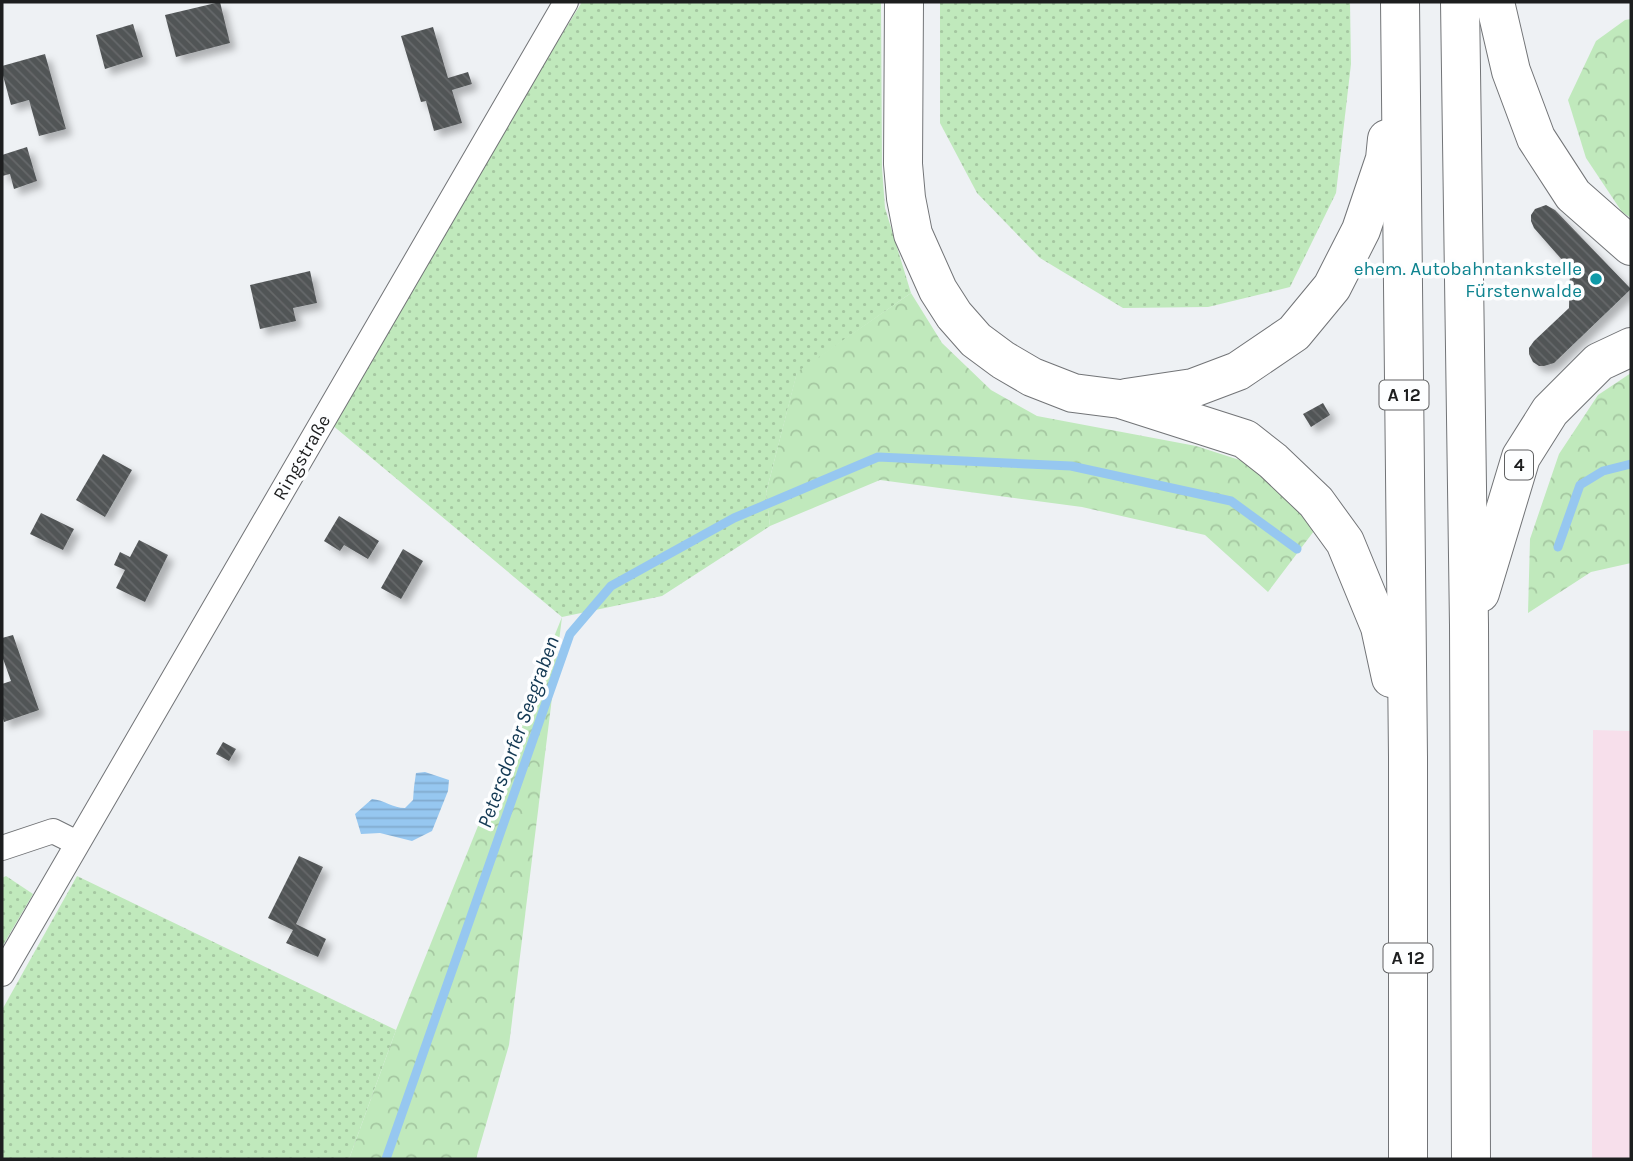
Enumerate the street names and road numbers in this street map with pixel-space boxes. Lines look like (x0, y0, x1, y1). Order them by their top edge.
road number: A 12 (1380, 380, 1428, 410)
street label: Ringstraße (268, 411, 335, 504)
road number: 4 (1505, 450, 1533, 480)
road number: A 12 (1384, 944, 1432, 973)

